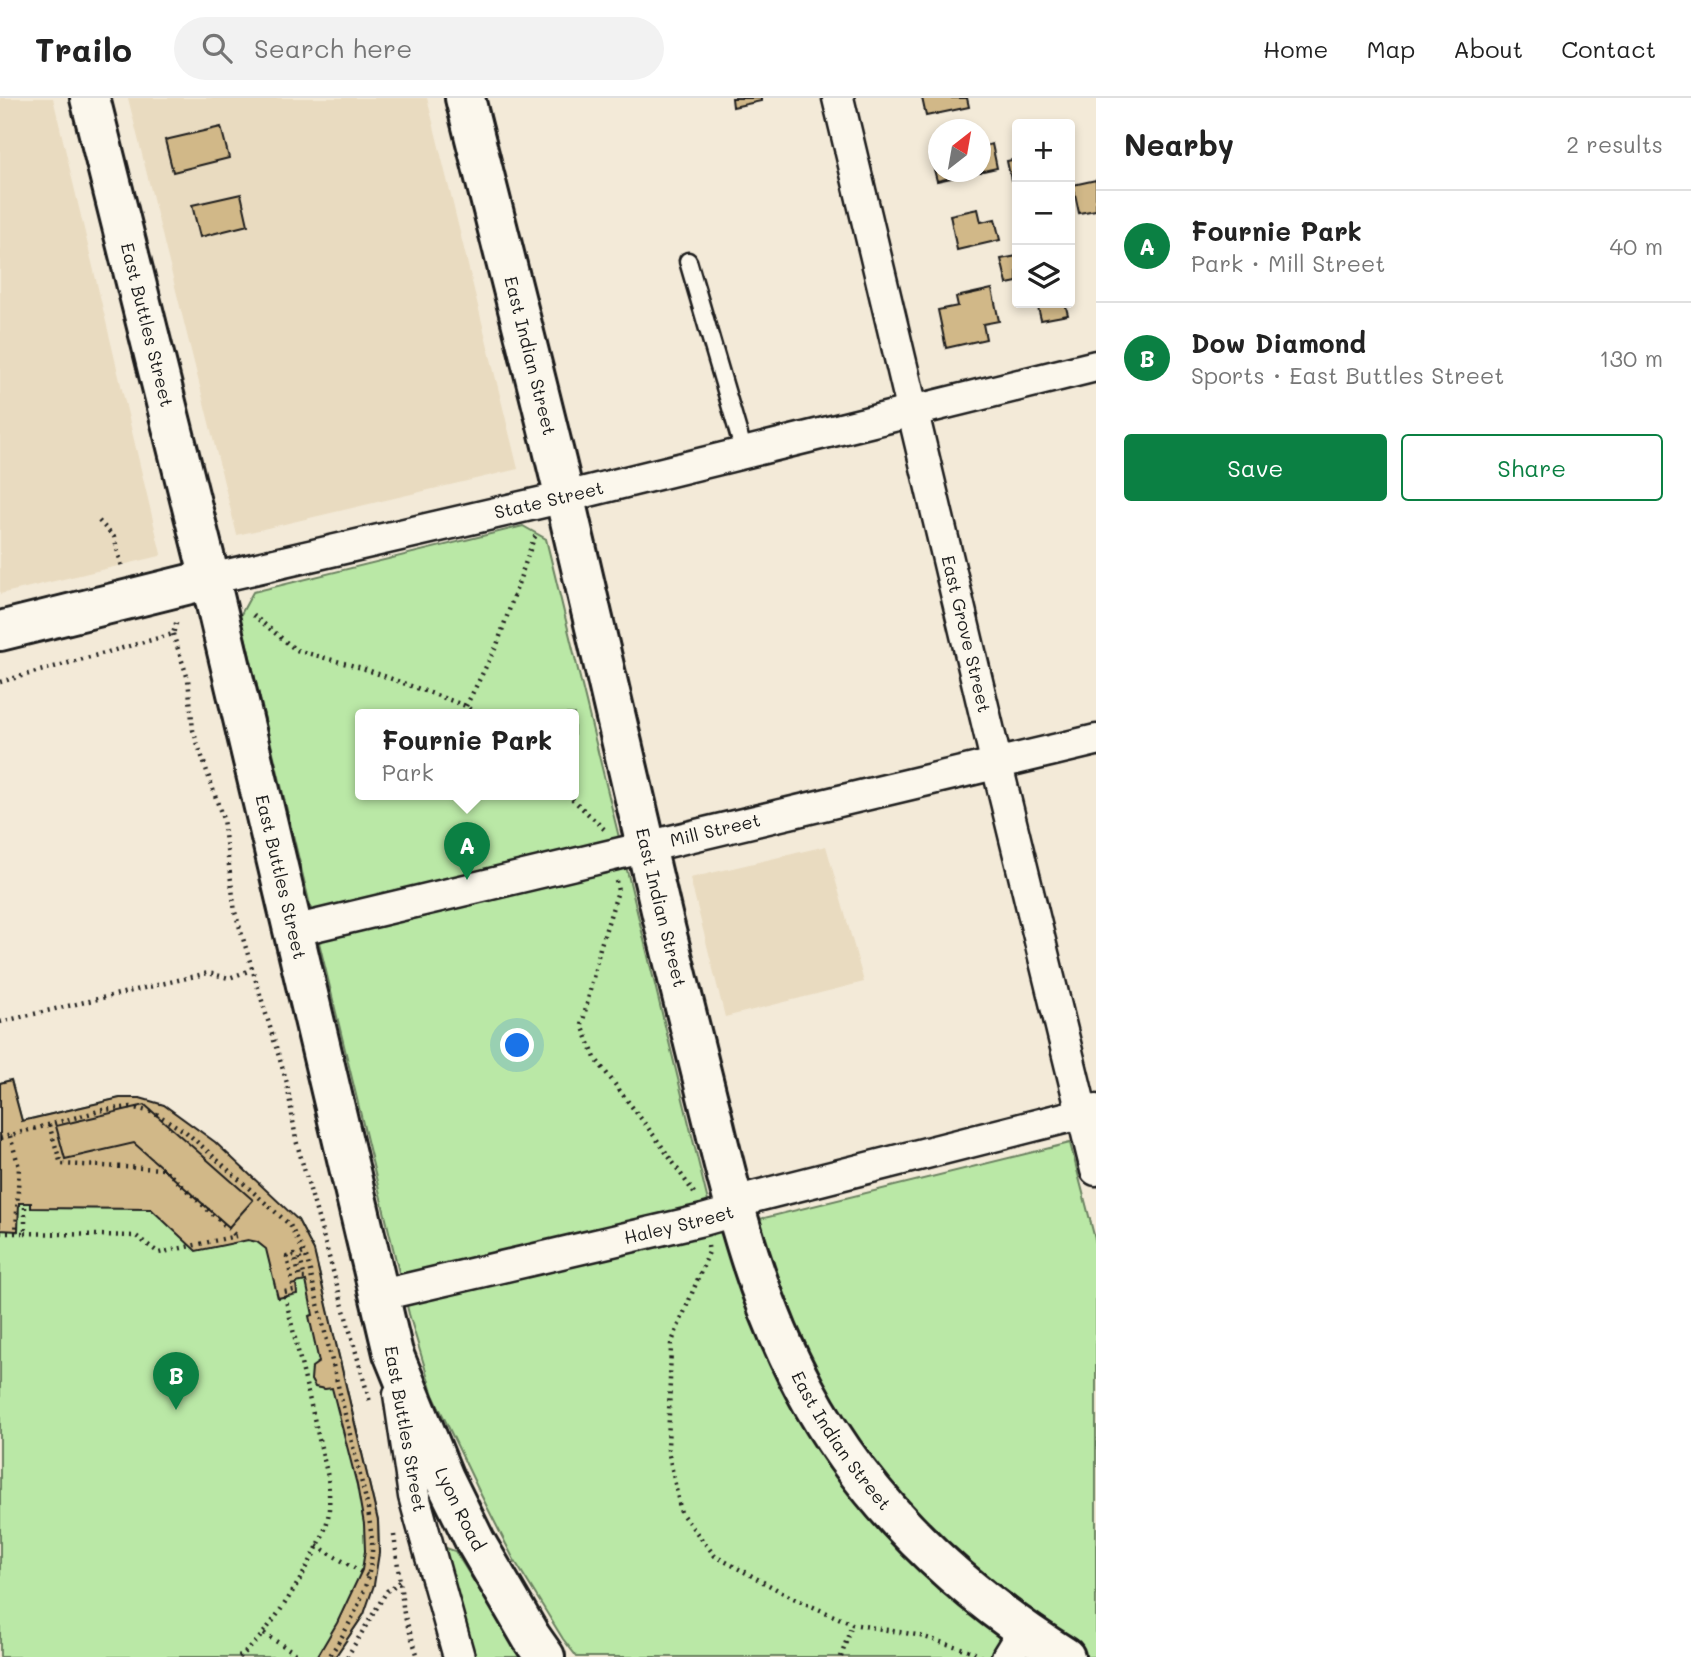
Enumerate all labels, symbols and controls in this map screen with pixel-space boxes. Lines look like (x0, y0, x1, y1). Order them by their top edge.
search box (174, 17, 664, 80)
text: Trailo (35, 27, 132, 70)
icon: search (198, 29, 236, 67)
text: Search here (254, 31, 412, 65)
text: Home (1263, 33, 1328, 64)
text: Map (1366, 33, 1415, 64)
text: About (1453, 33, 1523, 64)
text: Contact (1561, 33, 1656, 64)
north arrow (928, 119, 991, 182)
map controls (1012, 119, 1075, 308)
button: + (1012, 119, 1075, 182)
text: Nearby (1124, 124, 1234, 164)
text: 2 results (1566, 129, 1663, 159)
button: − (1012, 182, 1075, 245)
text: Fournie Park (1191, 214, 1362, 248)
text: A (1139, 231, 1155, 261)
text: 40 m (1610, 231, 1663, 261)
street label: East Buttles Street (116, 240, 180, 409)
button: layers (1012, 245, 1075, 308)
text: Park · Mill Street (1191, 248, 1385, 278)
street label: East Indian Street (499, 274, 562, 438)
text: Dow Diamond (1191, 326, 1366, 360)
text: B (1139, 343, 1155, 373)
text: 130 m (1599, 343, 1663, 373)
text: Sports · East Buttles Street (1191, 360, 1504, 390)
button: Save (1124, 434, 1387, 501)
button: Share (1401, 434, 1663, 501)
street label: State Street (492, 475, 606, 524)
street label: East Grove Street (936, 553, 997, 715)
popup (355, 709, 579, 800)
text: Fournie Park (382, 723, 552, 757)
text: Park (382, 757, 434, 787)
street label: East Buttles Street (250, 792, 312, 962)
street label: Mill Street (667, 807, 763, 852)
pin: A (444, 822, 490, 880)
street label: East Indian Street (631, 825, 693, 990)
your location (500, 1028, 534, 1062)
street label: Haley Street (621, 1199, 736, 1249)
street label: East Buttles Street (380, 1344, 432, 1514)
pin: B (153, 1352, 199, 1410)
street label: East Indian Street (786, 1367, 897, 1515)
street label: Lyon Road (430, 1464, 491, 1555)

